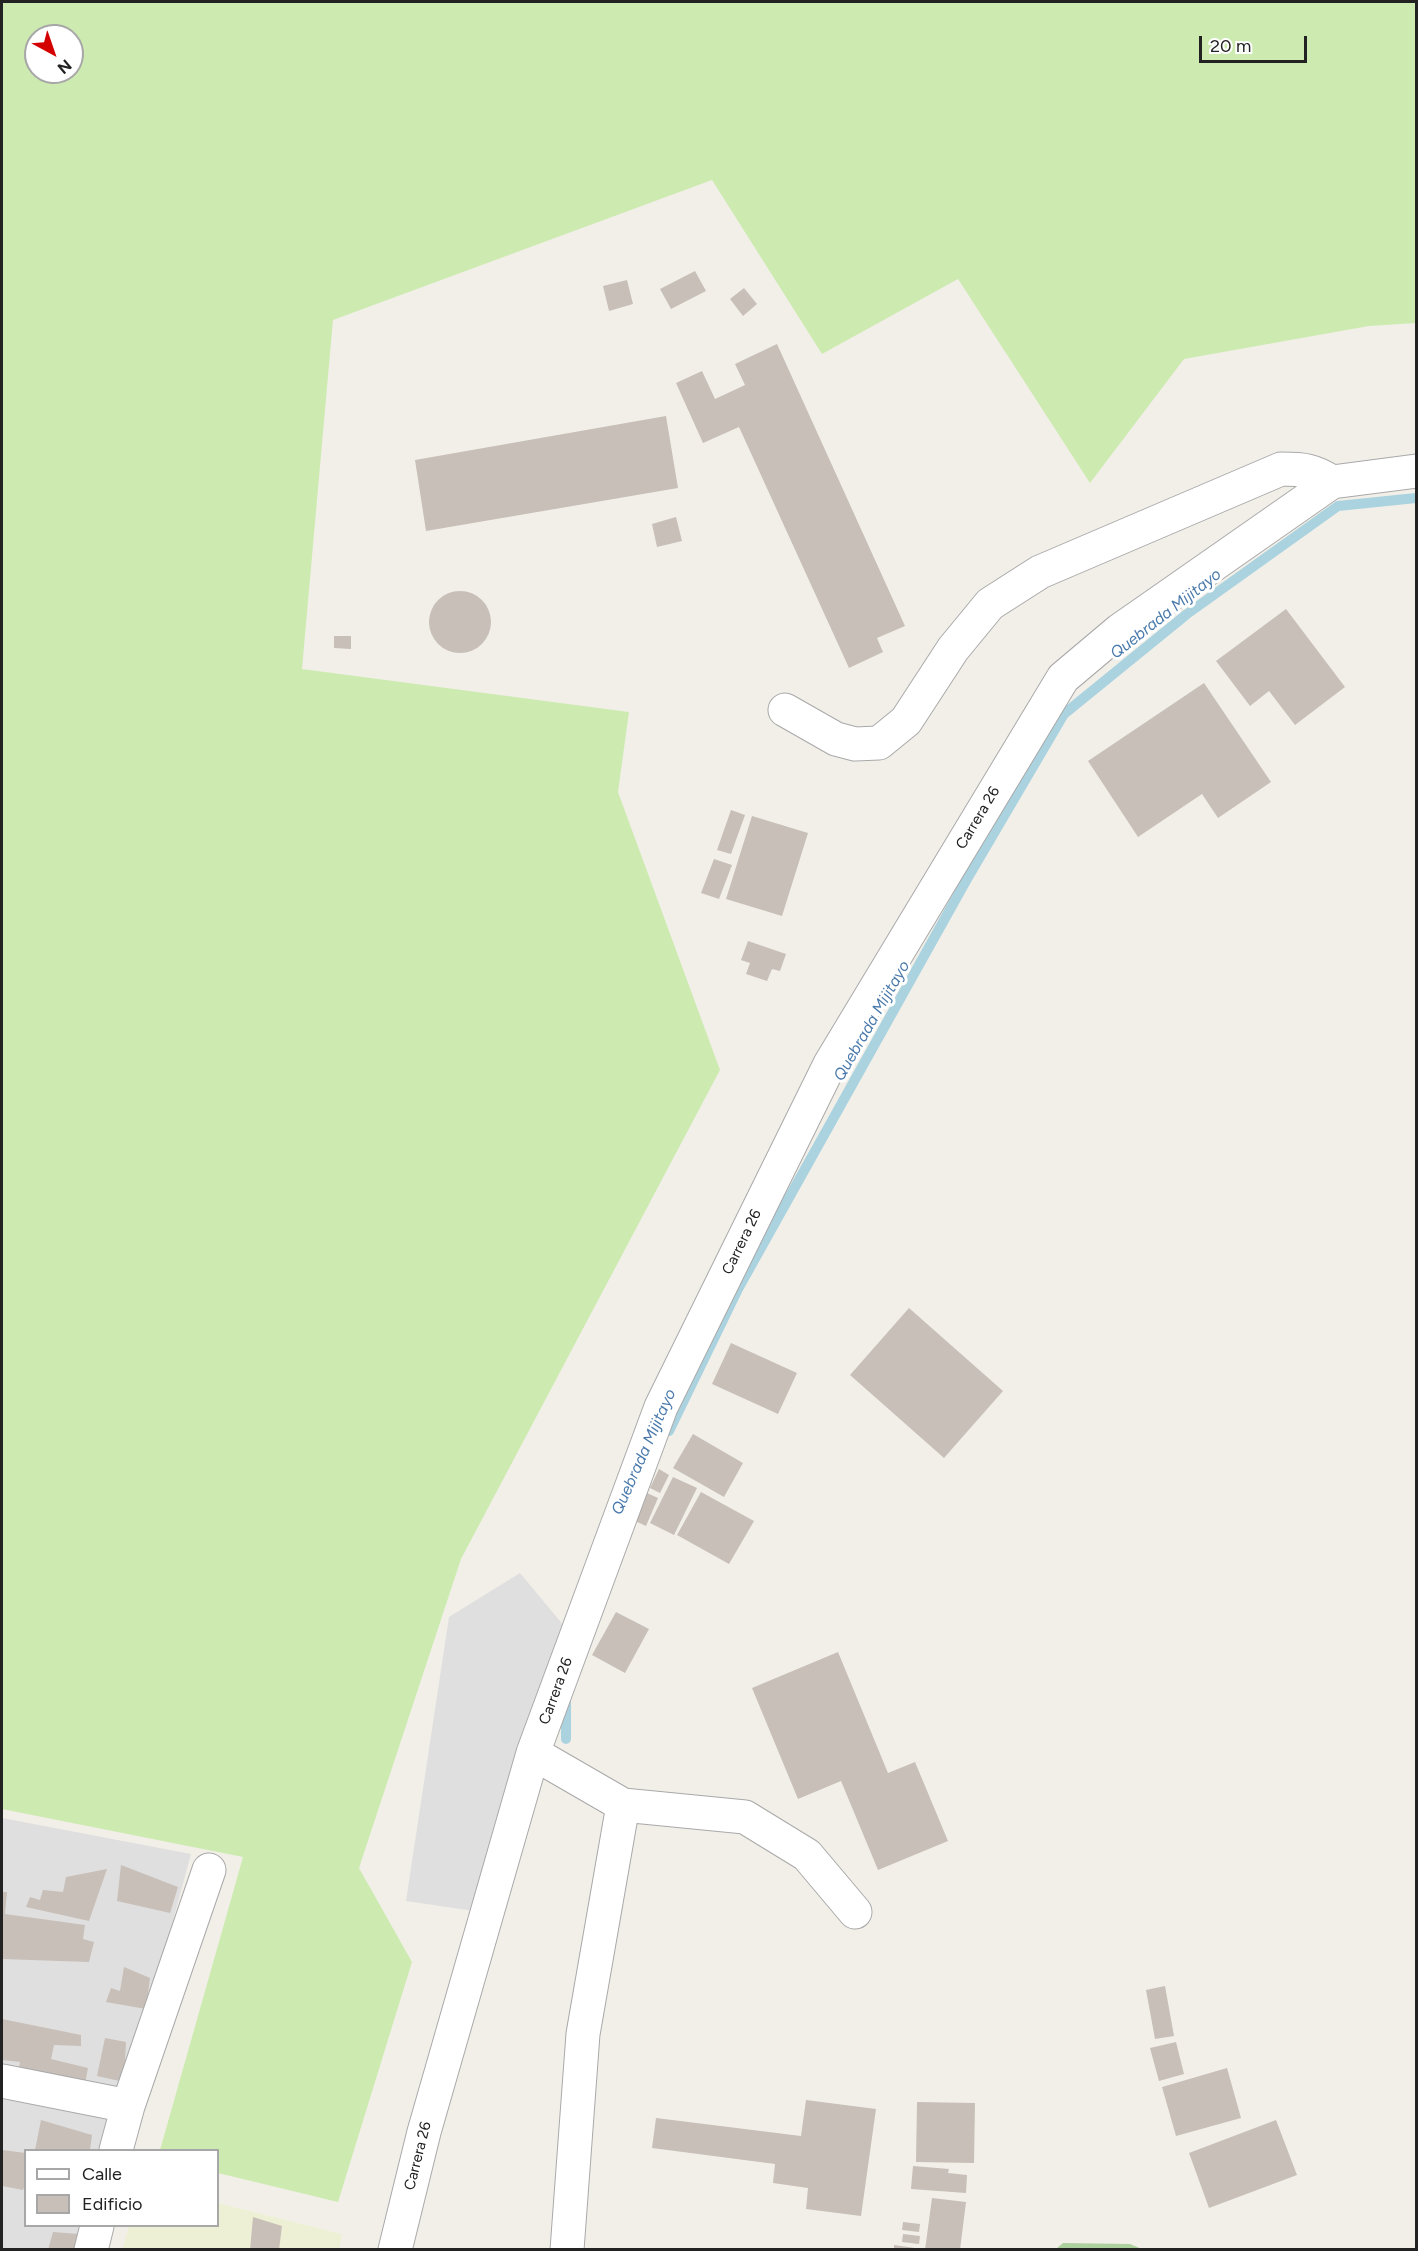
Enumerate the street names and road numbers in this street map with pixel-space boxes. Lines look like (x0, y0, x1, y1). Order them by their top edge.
street label: Carrera 26 (952, 783, 1004, 853)
street label: Carrera 26 (719, 1207, 765, 1277)
street label: Carrera 26 (536, 1655, 576, 1727)
street label: Carrera 26 (401, 2120, 435, 2192)

